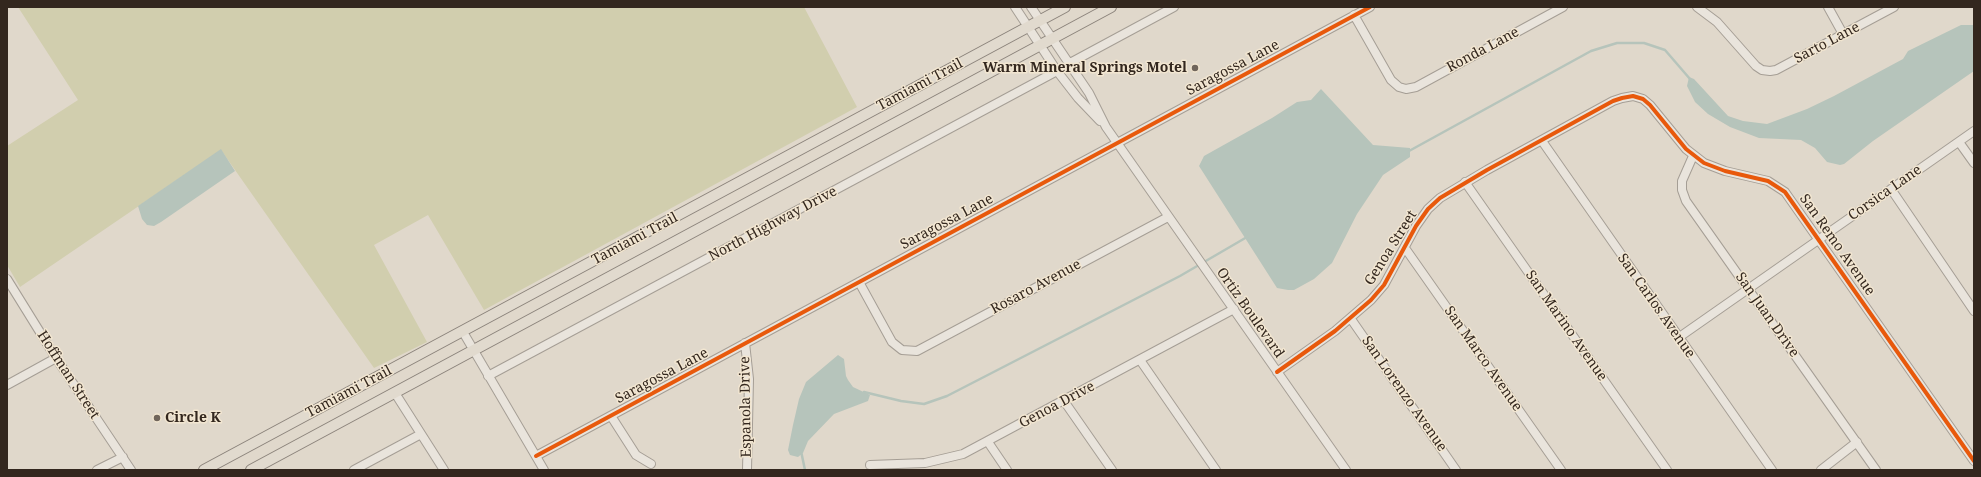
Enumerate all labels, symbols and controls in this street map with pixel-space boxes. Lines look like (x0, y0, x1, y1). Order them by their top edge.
street label: Sarto Lane (1791, 19, 1863, 67)
street label: Ronda Lane (1444, 24, 1522, 76)
street label: Saragossa Lane (1184, 37, 1282, 99)
street label: Tamiami Trail (874, 55, 966, 115)
place label: Warm Mineral Springs Motel (983, 60, 1187, 76)
marker: Warm Mineral Springs Motel (1190, 63, 1200, 73)
street label: Corsica Lane (1845, 162, 1925, 224)
street label: North Highway Drive (706, 183, 840, 265)
street label: Saragossa Lane (898, 191, 996, 253)
street label: San Remo Avenue (1796, 191, 1878, 299)
street label: Genoa Street (1361, 207, 1421, 289)
street label: Tamiami Trail (589, 209, 681, 269)
street label: San Carlos Avenue (1614, 251, 1698, 361)
street label: Rosaro Avenue (988, 256, 1084, 318)
street label: Ortiz Boulevard (1213, 265, 1287, 361)
street label: San Marino Avenue (1522, 268, 1610, 384)
street label: San Juan Drive (1732, 269, 1802, 361)
street label: San Marco Avenue (1440, 303, 1526, 415)
street label: Hoffman Street (33, 328, 103, 422)
street label: San Lorenzo Avenue (1358, 333, 1450, 455)
street label: Saragossa Lane (613, 345, 711, 407)
street label: Espanola Drive (737, 356, 755, 458)
street label: Tamiami Trail (303, 362, 395, 422)
street label: Genoa Drive (1016, 378, 1098, 432)
place label: Circle K (165, 410, 221, 426)
marker: Circle K (152, 413, 162, 423)

